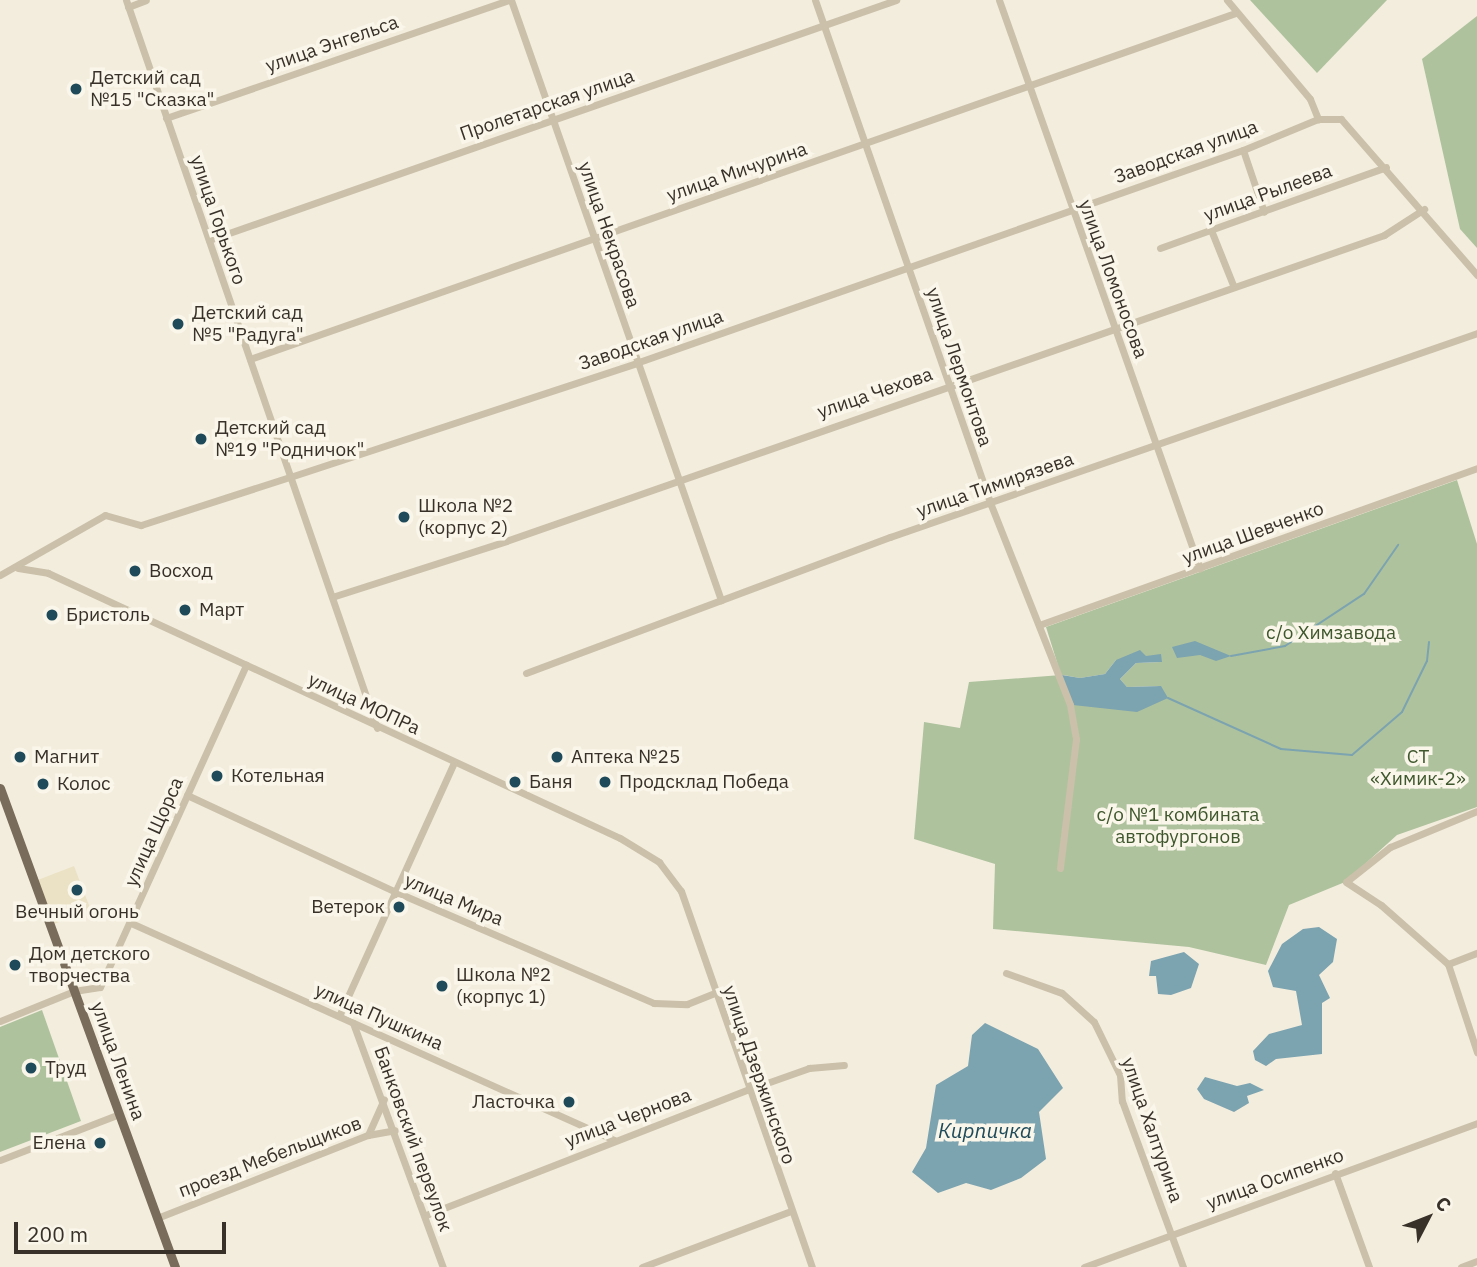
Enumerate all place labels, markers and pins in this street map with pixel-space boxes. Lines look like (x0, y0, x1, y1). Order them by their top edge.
place label: Детский сад №15 "Сказка" (90, 67, 214, 111)
marker: Детский сад №15 "Сказка" (68, 81, 84, 97)
place label: Детский сад №5 "Радуга" (192, 302, 304, 346)
marker: Детский сад №5 "Радуга" (170, 316, 186, 332)
place label: Детский сад №19 "Родничок" (215, 417, 364, 461)
marker: Детский сад №19 "Родничок" (193, 431, 209, 447)
place label: Школа №2 (корпус 2) (418, 495, 513, 539)
marker: Школа №2 (корпус 2) (396, 509, 412, 525)
place label: Восход (149, 560, 213, 582)
marker: Восход (127, 563, 143, 579)
place label: Март (199, 599, 244, 621)
marker: Март (177, 602, 193, 618)
place label: Бристоль (66, 604, 150, 626)
marker: Бристоль (44, 607, 60, 623)
place label: Магнит (34, 746, 99, 768)
place label: Аптека №25 (571, 746, 680, 768)
marker: Магнит (12, 749, 28, 765)
marker: Аптека №25 (549, 749, 565, 765)
place label: Котельная (231, 765, 325, 787)
marker: Котельная (209, 768, 225, 784)
place label: Баня (529, 771, 573, 793)
place label: Продсклад Победа (619, 771, 789, 793)
place label: Колос (57, 773, 111, 795)
marker: Баня (507, 774, 523, 790)
marker: Продсклад Победа (597, 774, 613, 790)
marker: Колос (35, 776, 51, 792)
marker: Вечный огонь (69, 882, 85, 898)
place label: Ветерок (311, 896, 385, 918)
marker: Ветерок (391, 899, 407, 915)
place label: Вечный огонь (15, 901, 139, 923)
place label: Дом детского творчества (29, 943, 150, 987)
marker: Дом детского творчества (7, 957, 23, 973)
place label: Школа №2 (корпус 1) (456, 964, 551, 1008)
marker: Школа №2 (корпус 1) (434, 978, 450, 994)
place label: Труд (45, 1057, 86, 1079)
marker: Труд (23, 1060, 39, 1076)
place label: Ласточка (472, 1091, 555, 1113)
marker: Ласточка (561, 1094, 577, 1110)
place label: Елена (32, 1132, 86, 1154)
marker: Елена (92, 1135, 108, 1151)

